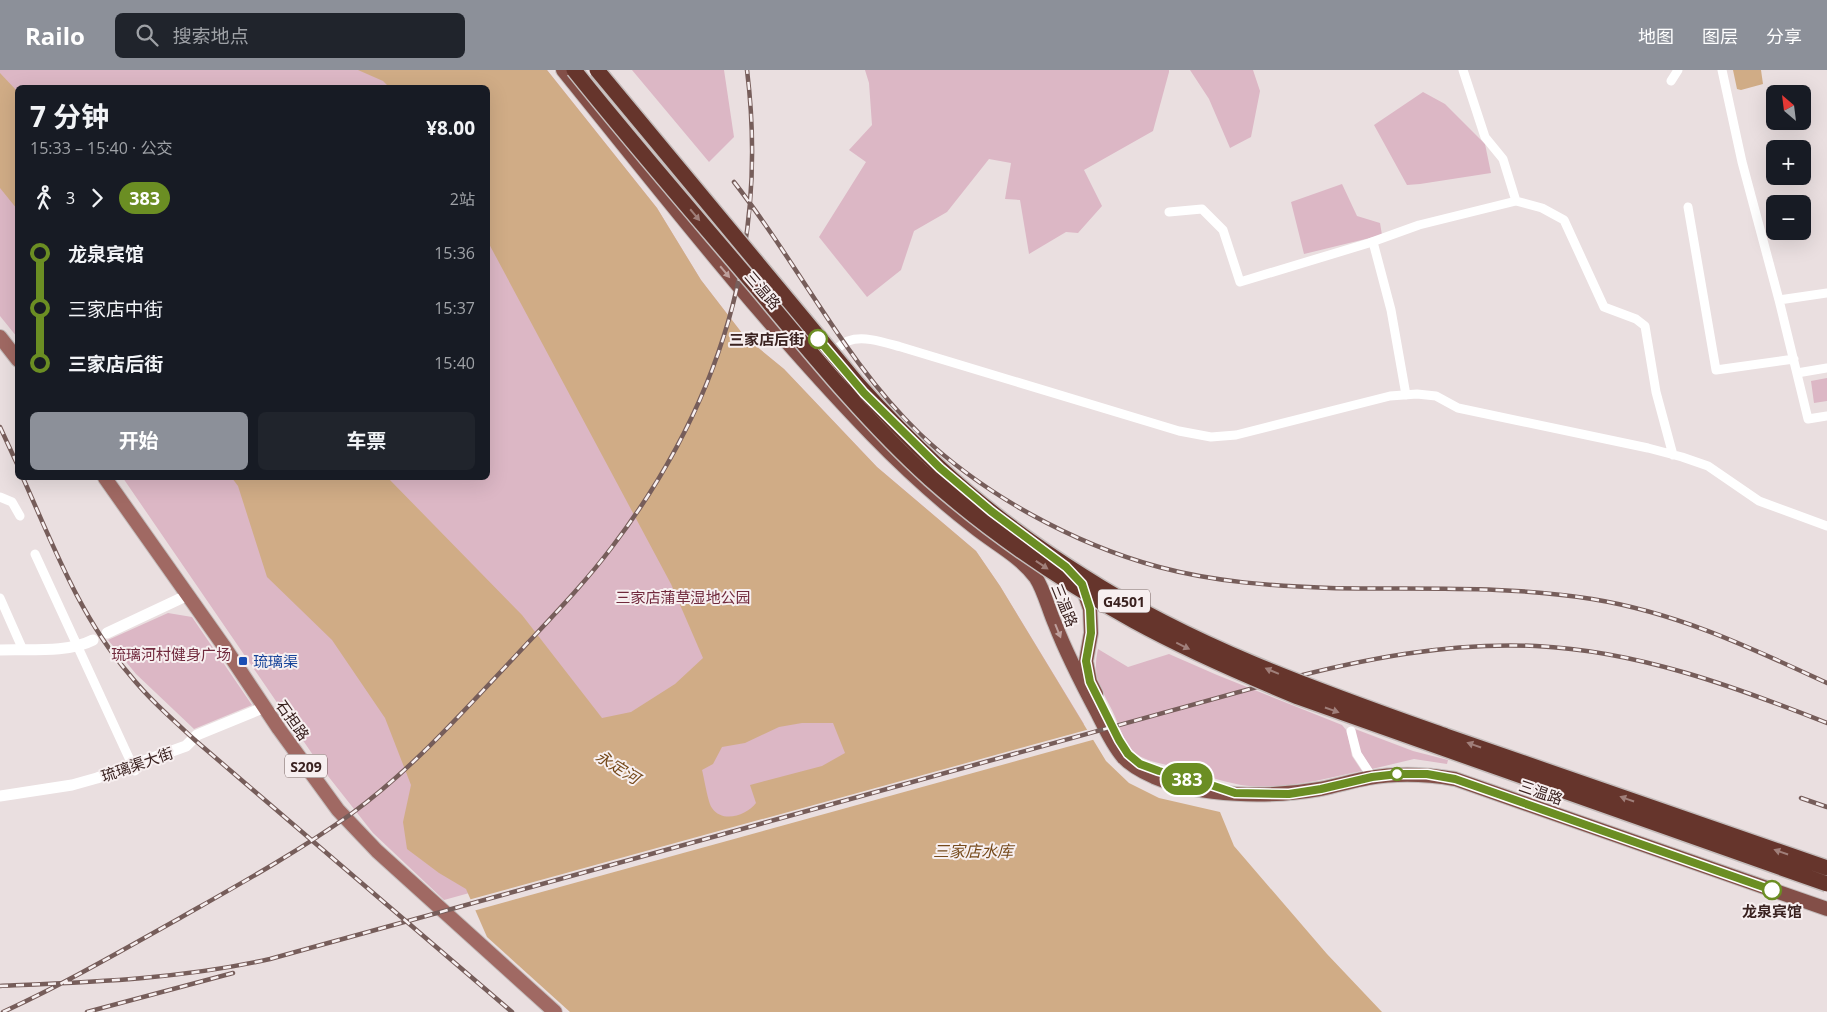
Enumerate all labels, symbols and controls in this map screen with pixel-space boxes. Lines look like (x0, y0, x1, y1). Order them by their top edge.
search box (115, 13, 465, 58)
text: Railo (25, 19, 85, 52)
icon: search (133, 21, 161, 49)
text: 搜索地点 (173, 23, 249, 49)
text: 地图 (1638, 24, 1674, 48)
text: 图层 (1702, 24, 1738, 48)
text: 分享 (1766, 24, 1802, 48)
north arrow (1766, 85, 1811, 130)
map controls (1766, 85, 1811, 240)
text: 7 分钟 (30, 97, 109, 135)
text: ¥8.00 (426, 115, 475, 141)
text: 15:33 – 15:40 · 公交 (30, 137, 172, 159)
button: + (1766, 140, 1811, 185)
icon: walk (30, 184, 58, 212)
icon: forward (83, 184, 111, 212)
text: 383 (129, 186, 160, 210)
text: 3 (66, 187, 75, 209)
text: 2站 (450, 188, 475, 210)
button: − (1766, 195, 1811, 240)
one-way arrow (689, 209, 701, 221)
text: 龙泉宾馆 (68, 241, 144, 267)
text: 15:36 (434, 242, 475, 264)
one-way arrow (720, 265, 731, 278)
street label: 三温路 (741, 266, 785, 314)
text: 三家店中街 (68, 296, 163, 322)
text: 15:37 (434, 297, 475, 319)
place label: 三家店后街 (729, 329, 804, 349)
marker: 三家店后街 (808, 329, 828, 349)
text: 三家店后街 (68, 351, 163, 377)
text: 15:40 (434, 352, 475, 374)
button: 开始 (30, 412, 248, 470)
button: 车票 (258, 412, 475, 470)
one-way arrow (1036, 560, 1049, 570)
street label: 三温路 (1047, 580, 1083, 630)
park label: 三家店蒲草湿地公园 (615, 587, 751, 607)
road number: G4501 (1098, 590, 1150, 612)
one-way arrow (1054, 624, 1062, 638)
one-way arrow (1176, 642, 1190, 650)
park label: 琉璃河村健身广场 (111, 644, 231, 664)
place label: 琉璃渠 (253, 651, 298, 671)
marker: 琉璃渠 (237, 655, 249, 667)
one-way arrow (1265, 667, 1279, 675)
street label: 石担路 (272, 696, 314, 744)
one-way arrow (1325, 706, 1340, 714)
one-way arrow (1466, 741, 1481, 749)
street label: 琉璃渠大街 (98, 742, 176, 786)
water label: 永定河 (592, 745, 647, 791)
road number: S209 (285, 754, 327, 778)
line badge: 383 (1158, 763, 1216, 795)
text: 383 (1172, 767, 1202, 791)
unlabelled marker (1390, 767, 1404, 781)
street label: 三温路 (1516, 775, 1566, 809)
one-way arrow (1620, 795, 1635, 802)
water label: 三家店水库 (933, 840, 1016, 862)
one-way arrow (1773, 848, 1788, 856)
marker: 龙泉宾馆 (1762, 880, 1782, 900)
place label: 龙泉宾馆 (1742, 901, 1802, 921)

